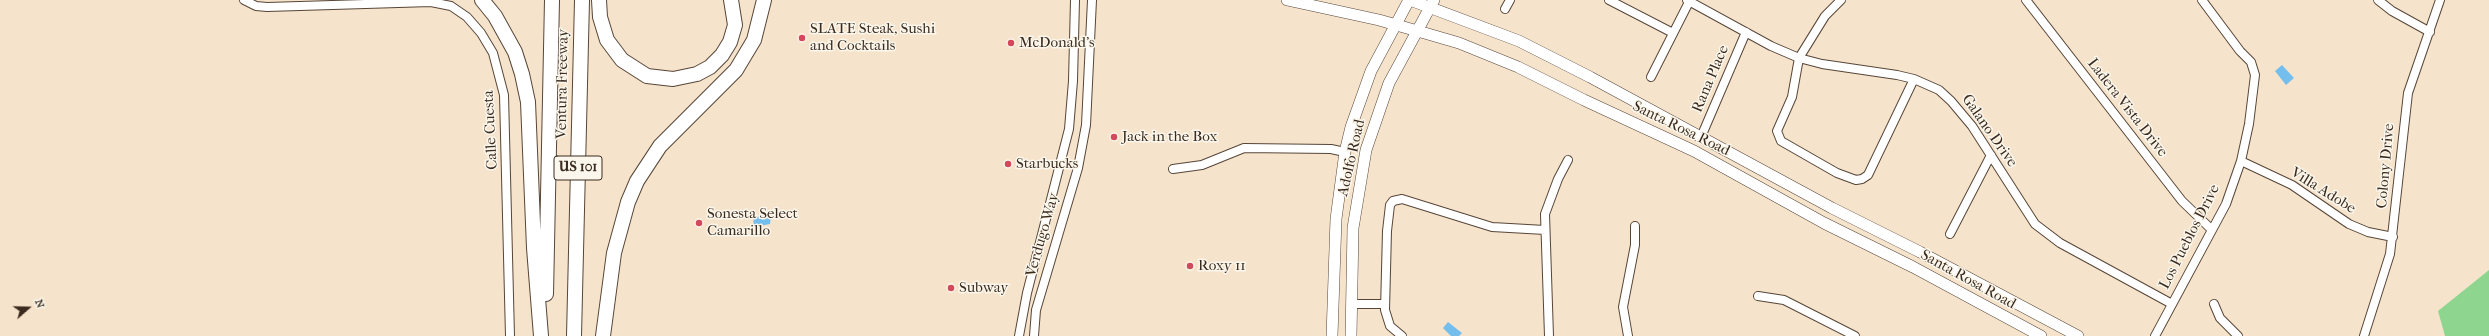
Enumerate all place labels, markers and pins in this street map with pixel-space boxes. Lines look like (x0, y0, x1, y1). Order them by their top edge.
place label: SLATE Steak, Sushi and Cocktails (810, 20, 935, 55)
marker: SLATE Steak, Sushi and Cocktails (797, 33, 807, 43)
place label: McDonald's (1019, 34, 1095, 52)
marker: McDonald's (1006, 38, 1016, 48)
place label: Jack in the Box (1122, 128, 1217, 146)
marker: Jack in the Box (1109, 132, 1119, 142)
place label: Starbucks (1016, 155, 1078, 173)
marker: Starbucks (1003, 159, 1013, 169)
place label: Sonesta Select Camarillo (707, 205, 798, 240)
marker: Sonesta Select Camarillo (694, 218, 704, 228)
place label: Roxy 11 (1198, 257, 1246, 275)
marker: Roxy 11 (1185, 261, 1195, 271)
place label: Subway (959, 279, 1008, 297)
marker: Subway (946, 283, 956, 293)

